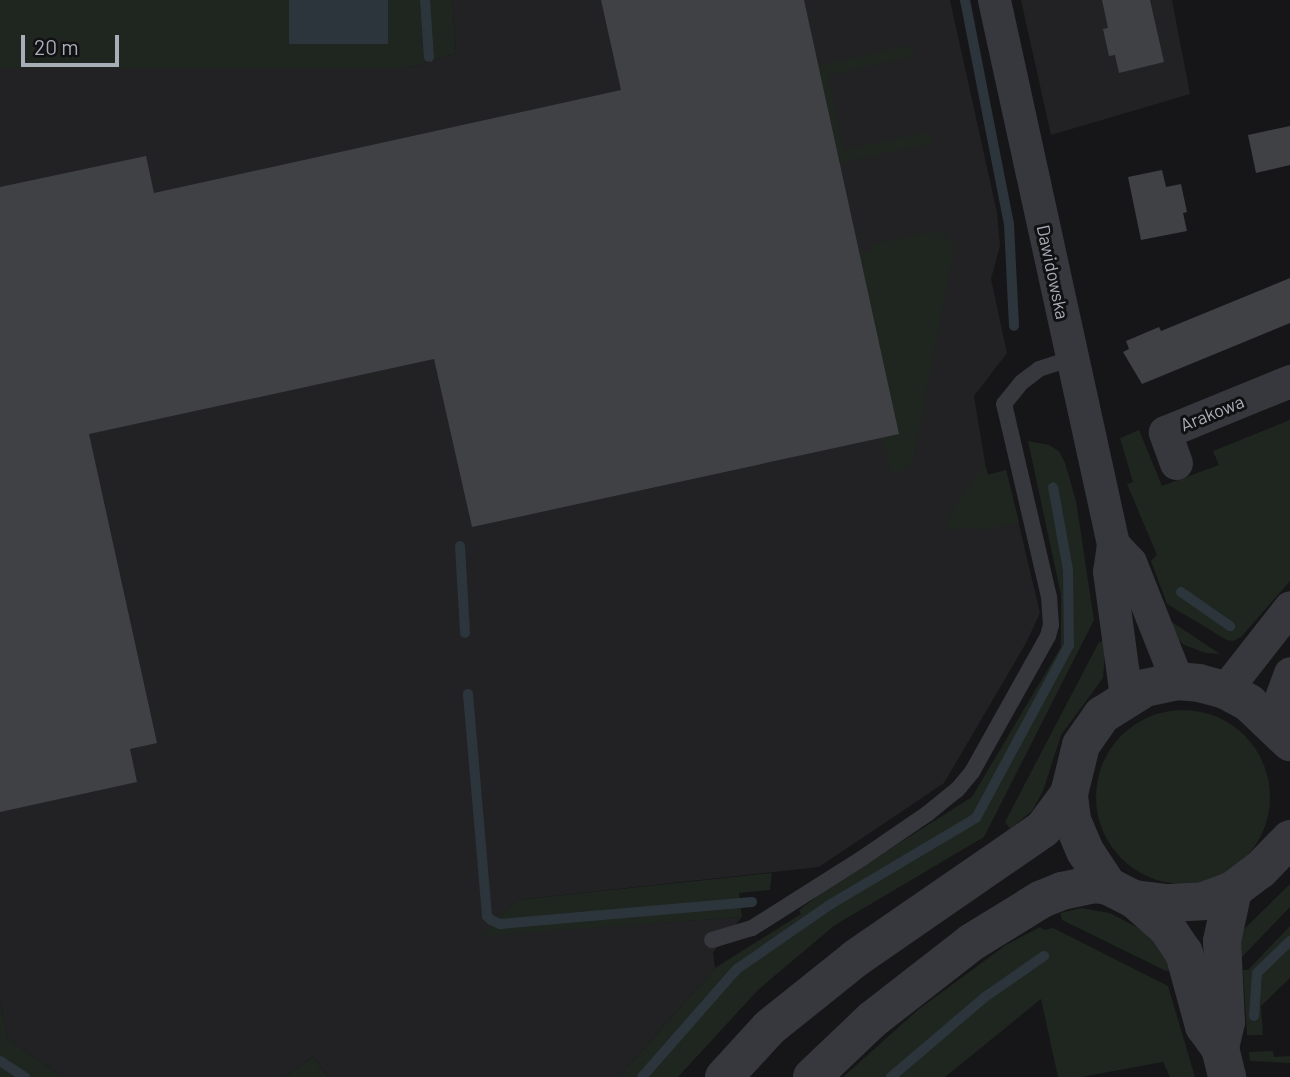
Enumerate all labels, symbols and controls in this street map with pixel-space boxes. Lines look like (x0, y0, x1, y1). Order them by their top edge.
scale bar (24, 21, 122, 65)
text: 20 m (34, 34, 79, 59)
street label: Dawidowska (1032, 223, 1074, 321)
street label: Arakowa (1177, 390, 1247, 436)

